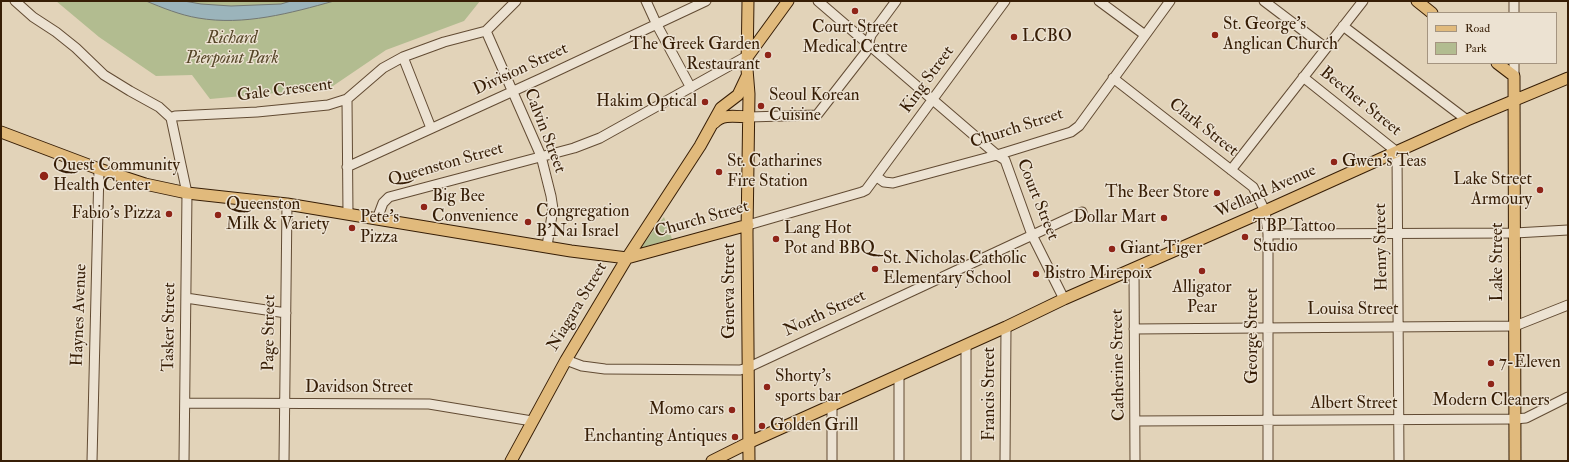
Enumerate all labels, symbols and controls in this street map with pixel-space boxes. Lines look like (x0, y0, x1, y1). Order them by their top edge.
marker: Court Street Medical Centre (850, 6, 860, 16)
legend (1427, 12, 1557, 64)
place label: St. George's Anglican Church (1223, 15, 1338, 55)
place label: Court Street Medical Centre (803, 18, 907, 58)
text: Road (1465, 21, 1490, 36)
place label: LCBO (1022, 27, 1072, 47)
park label: Richard Pierpoint Park (186, 29, 278, 69)
marker: St. George's Anglican Church (1210, 30, 1220, 40)
marker: LCBO (1009, 32, 1019, 42)
place label: The Greek Garden Restaurant (630, 35, 760, 75)
street label: Division Street (471, 39, 571, 101)
text: Park (1465, 41, 1487, 56)
street label: King Street (897, 42, 959, 118)
marker: The Greek Garden Restaurant (763, 50, 773, 60)
street label: Beecher Street (1315, 63, 1405, 141)
street label: Gale Crescent (236, 75, 334, 107)
street label: Calvin Street (519, 86, 569, 176)
place label: Seoul Korean Cuisine (769, 86, 859, 126)
place label: Hakim Optical (596, 92, 697, 112)
street label: Clark Street (1164, 94, 1242, 162)
marker: Hakim Optical (700, 97, 710, 107)
marker: Seoul Korean Cuisine (756, 101, 766, 111)
street label: Church Street (968, 104, 1066, 154)
street label: Queenston Street (386, 139, 506, 191)
place label: St. Catharines Fire Station (727, 152, 822, 192)
place label: Gwen's Teas (1342, 152, 1426, 172)
place label: Quest Community Health Center (53, 156, 180, 196)
street label: Court Street (1011, 156, 1063, 244)
marker: Gwen's Teas (1329, 157, 1339, 167)
street label: Welland Avenue (1212, 161, 1320, 223)
marker: St. Catharines Fire Station (714, 167, 724, 177)
marker: Quest Community Health Center (38, 170, 50, 182)
place label: Lake Street Armoury (1453, 170, 1532, 210)
place label: The Beer Store (1105, 183, 1209, 203)
marker: Lake Street Armoury (1535, 185, 1545, 195)
place label: Big Bee Convenience (432, 187, 518, 227)
marker: The Beer Store (1212, 188, 1222, 198)
place label: Queenston Milk & Variety (226, 195, 329, 235)
street label: Church Street (653, 197, 751, 243)
marker: Big Bee Convenience (419, 202, 429, 212)
place label: Congregation B'Nai Israel (536, 202, 629, 242)
street label: Henry Street (1371, 203, 1393, 291)
place label: Fabio's Pizza (72, 204, 161, 224)
place label: Pete's Pizza (360, 208, 399, 248)
place label: Dollar Mart (1073, 208, 1156, 228)
marker: Fabio's Pizza (164, 209, 174, 219)
marker: Queenston Milk & Variety (213, 210, 223, 220)
marker: Dollar Mart (1159, 213, 1169, 223)
marker: Congregation B'Nai Israel (523, 217, 533, 227)
place label: TBP Tattoo Studio (1253, 217, 1335, 257)
place label: Lang Hot Pot and BBQ (784, 219, 875, 259)
marker: Pete's Pizza (347, 223, 357, 233)
street label: Lake Street (1488, 223, 1508, 301)
marker: TBP Tattoo Studio (1240, 232, 1250, 242)
marker: Lang Hot Pot and BBQ (771, 234, 781, 244)
place label: Giant Tiger (1120, 239, 1202, 259)
street label: Geneva Street (720, 243, 740, 339)
marker: Giant Tiger (1107, 244, 1117, 254)
place label: St. Nicholas Catholic Elementary School (883, 249, 1027, 289)
street label: Niagara Street (544, 259, 612, 355)
street label: Haynes Avenue (68, 263, 92, 367)
marker: St. Nicholas Catholic Elementary School (870, 264, 880, 274)
place label: Bistro Mirepoix (1044, 264, 1152, 284)
marker: Alligator Pear (1197, 266, 1207, 276)
marker: Bistro Mirepoix (1031, 269, 1041, 279)
place label: Alligator Pear (1172, 278, 1232, 318)
street label: Tasker Street (159, 282, 181, 372)
street label: North Street (781, 286, 869, 342)
street label: George Street (1243, 288, 1263, 384)
street label: Page Street (259, 295, 281, 371)
street label: Louisa Street (1307, 300, 1399, 320)
street label: Catherine Street (1108, 309, 1130, 421)
street label: Francis Street (980, 347, 1000, 441)
place label: 7-Eleven (1499, 353, 1561, 373)
marker: 7-Eleven (1486, 358, 1496, 368)
place label: Shorty's sports bar (775, 367, 841, 407)
street label: Davidson Street (305, 378, 413, 398)
marker: Modern Cleaners (1486, 379, 1496, 389)
marker: Shorty's sports bar (762, 382, 772, 392)
place label: Modern Cleaners (1432, 391, 1550, 411)
street label: Albert Street (1311, 394, 1397, 414)
place label: Momo cars (649, 400, 724, 420)
marker: Momo cars (727, 405, 737, 415)
place label: Golden Grill (770, 416, 858, 436)
marker: Golden Grill (757, 421, 767, 431)
place label: Enchanting Antiques (584, 427, 727, 447)
marker: Enchanting Antiques (730, 432, 740, 442)

